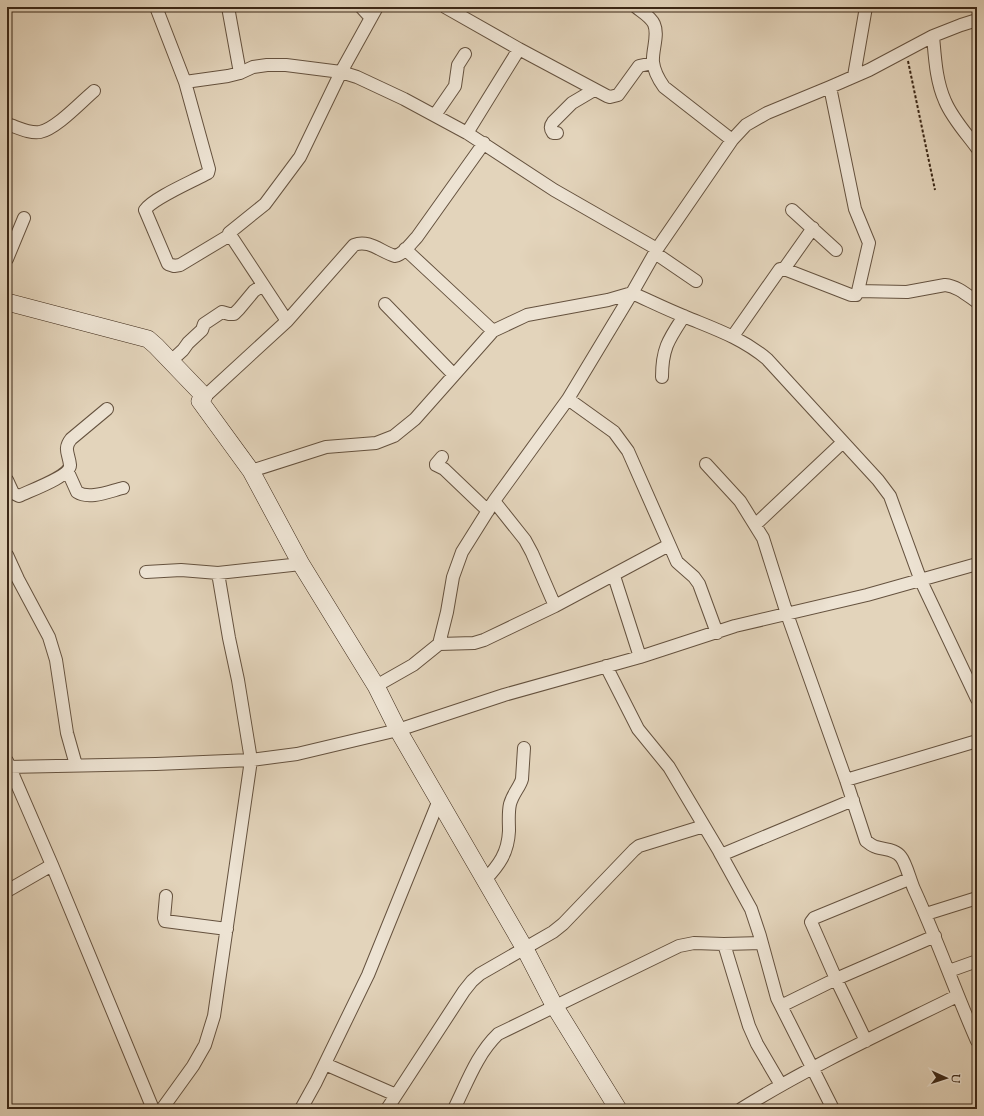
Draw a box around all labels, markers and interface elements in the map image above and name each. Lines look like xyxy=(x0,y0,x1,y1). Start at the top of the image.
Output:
north arrow xyxy=(926,1058,966,1098)
text: U xyxy=(947,1073,963,1083)

